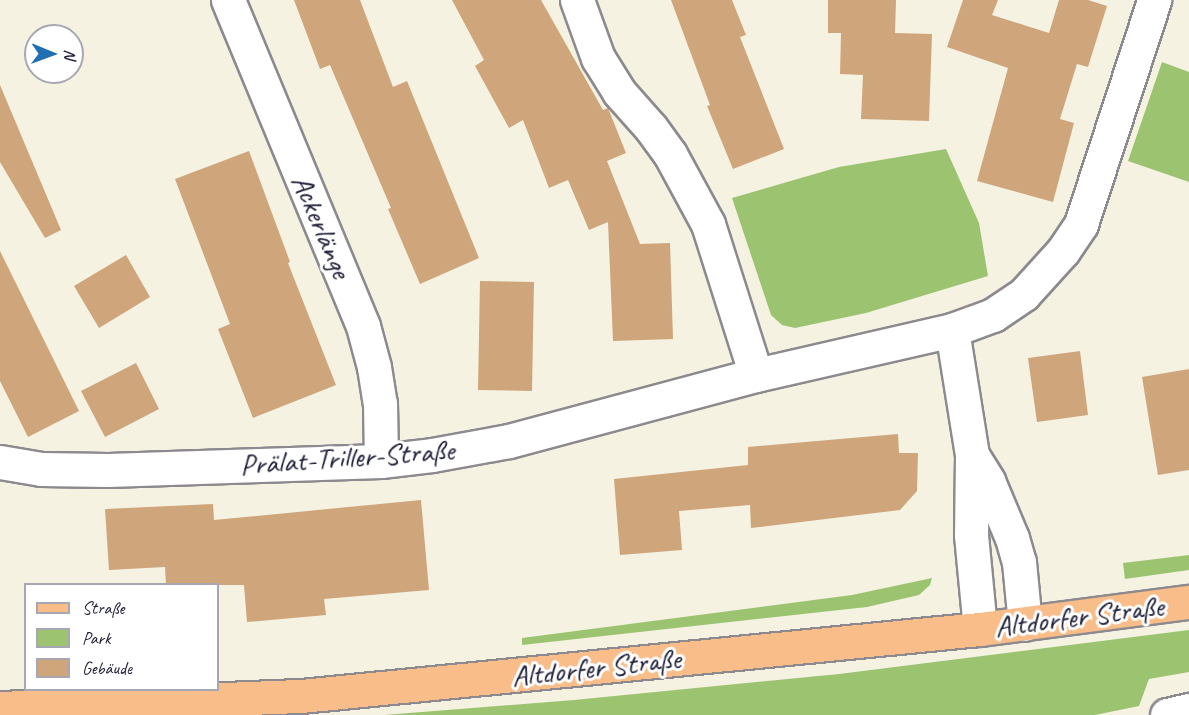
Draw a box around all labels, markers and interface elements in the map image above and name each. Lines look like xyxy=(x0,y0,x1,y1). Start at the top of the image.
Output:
north arrow xyxy=(24,24,84,84)
text: N xyxy=(60,49,80,59)
street label: Ackerlänge xyxy=(284,169,360,283)
street label: Prälat-Triller-Straße xyxy=(239,432,455,482)
legend xyxy=(24,583,219,691)
street label: Altdorfer Straße xyxy=(992,588,1166,644)
text: Straße xyxy=(82,597,124,619)
text: Park xyxy=(82,627,111,649)
street label: Altdorfer Straße xyxy=(509,640,683,694)
text: Gebäude xyxy=(82,657,132,679)

